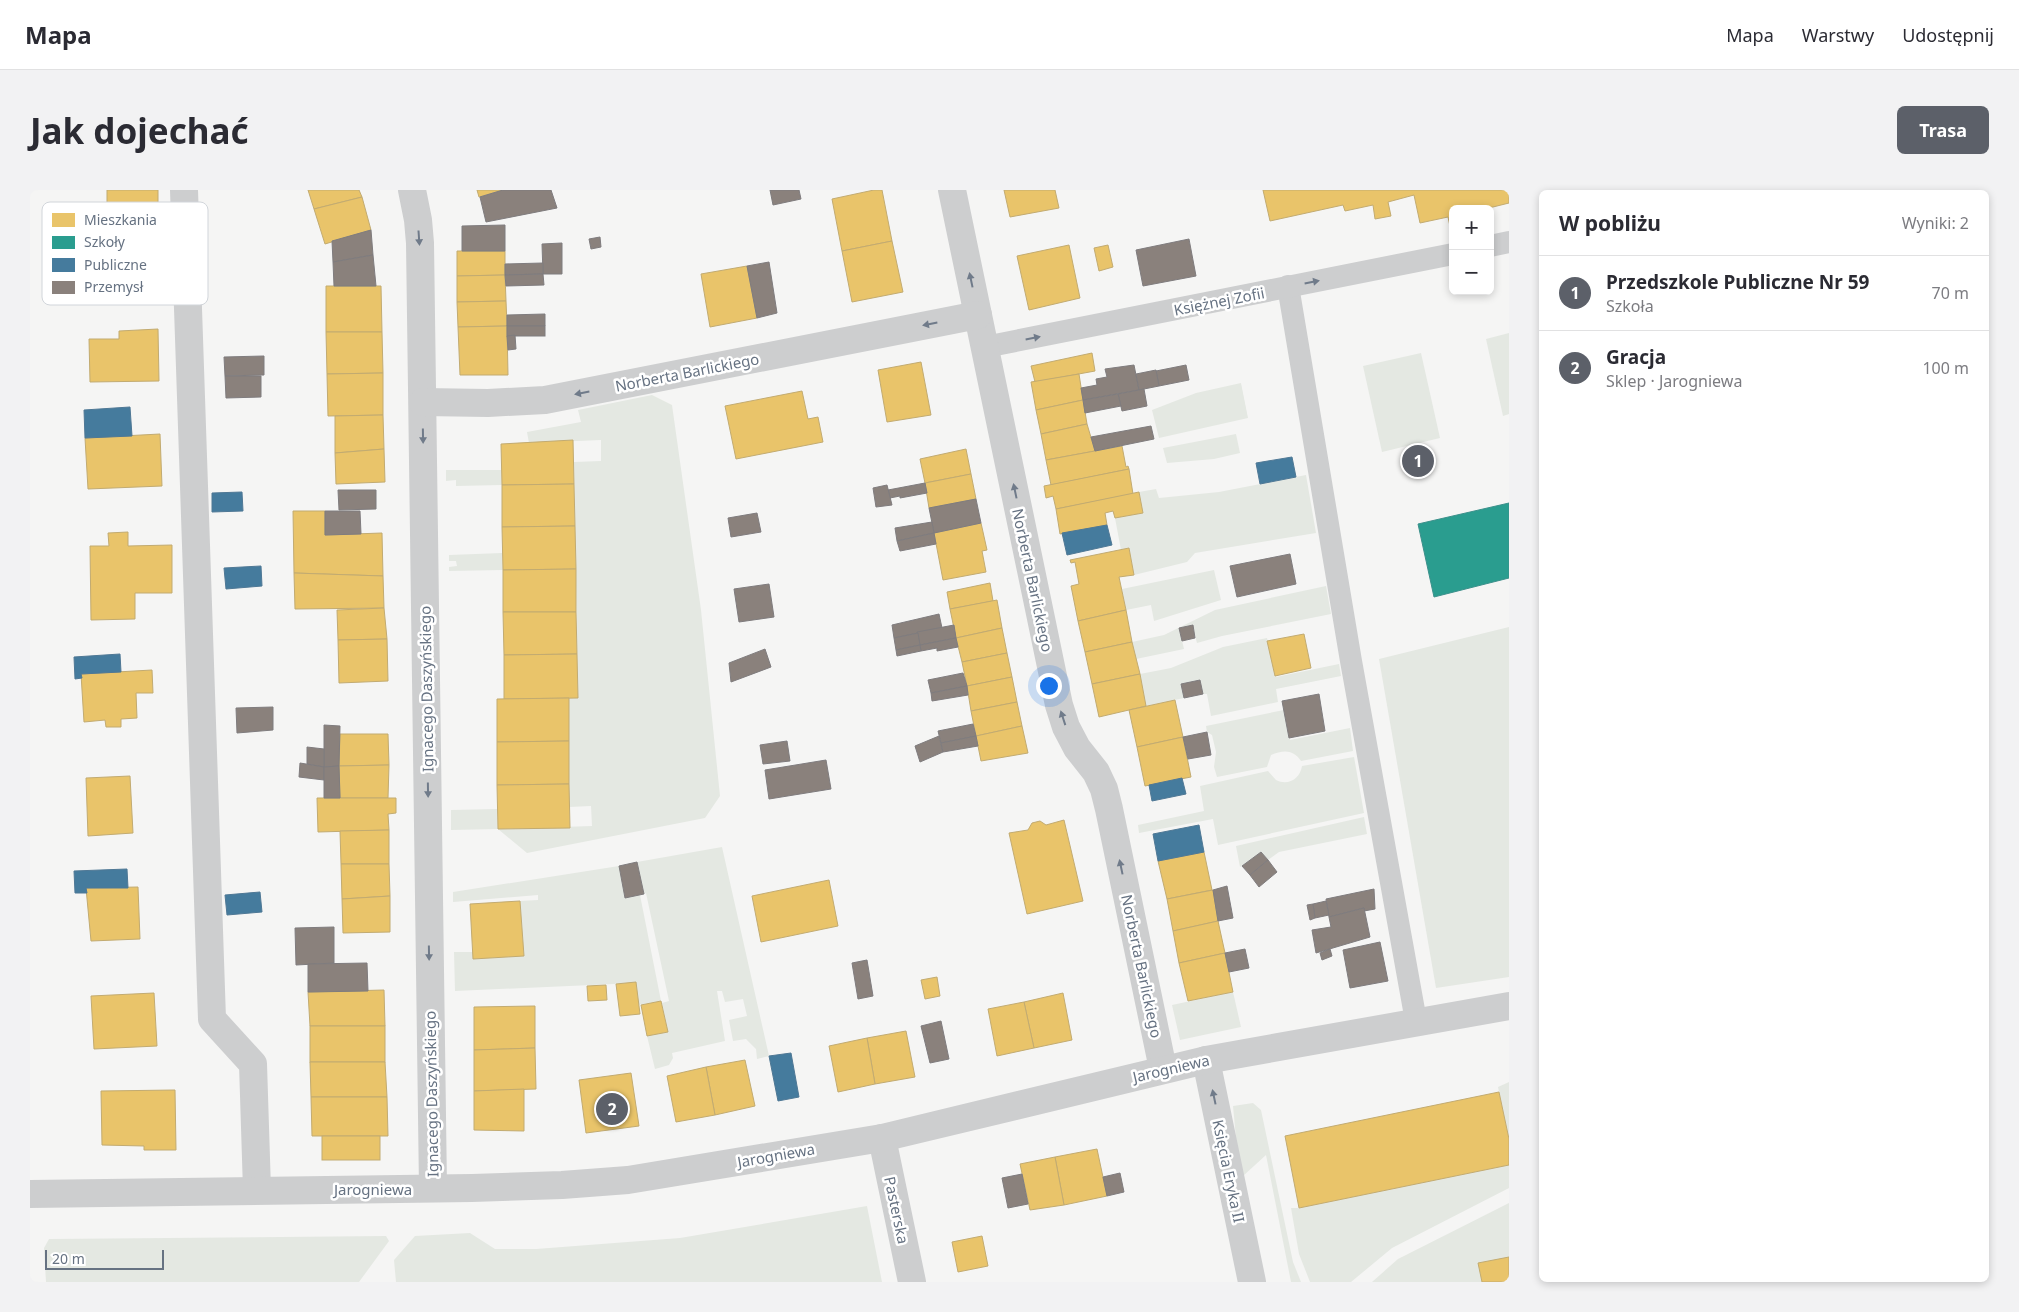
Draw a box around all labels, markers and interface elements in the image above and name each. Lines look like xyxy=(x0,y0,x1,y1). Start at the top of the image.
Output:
text: Mapa xyxy=(25,18,92,51)
text: Mapa xyxy=(1726,23,1774,47)
text: Warstwy xyxy=(1802,23,1874,47)
text: Udostępnij xyxy=(1902,23,1994,47)
button: Trasa xyxy=(1897,106,1989,154)
text: Jak dojechać xyxy=(30,107,249,154)
legend xyxy=(42,202,208,305)
map controls xyxy=(1449,205,1494,295)
button: + xyxy=(1449,205,1494,250)
text: W pobliżu xyxy=(1559,209,1661,237)
text: Mieszkania xyxy=(84,210,157,229)
text: Wyniki: 2 xyxy=(1902,212,1969,234)
one-way arrow xyxy=(416,230,424,246)
text: Szkoły xyxy=(84,232,126,251)
button: − xyxy=(1449,250,1494,295)
text: Publiczne xyxy=(84,255,147,274)
text: Przedszkole Publiczne Nr 59 xyxy=(1606,269,1869,295)
one-way arrow xyxy=(967,273,975,288)
text: Przemysł xyxy=(84,277,144,296)
one-way arrow xyxy=(1305,277,1321,285)
street label: Księżnej Zofii xyxy=(1172,282,1266,320)
text: 1 xyxy=(1570,282,1580,304)
text: 70 m xyxy=(1932,282,1969,304)
text: Szkoła xyxy=(1606,295,1654,317)
one-way arrow xyxy=(922,321,938,329)
one-way arrow xyxy=(1025,333,1041,341)
text: Gracja xyxy=(1606,344,1666,370)
street label: Norberta Barlickiego xyxy=(613,348,761,396)
text: 2 xyxy=(1570,357,1580,379)
text: 100 m xyxy=(1922,357,1969,379)
text: Sklep · Jarogniewa xyxy=(1606,370,1742,392)
one-way arrow xyxy=(574,389,590,397)
one-way arrow xyxy=(419,428,427,444)
pin: 1 xyxy=(1402,442,1434,480)
one-way arrow xyxy=(1010,482,1018,498)
street label: Norberta Barlickiego xyxy=(1008,506,1058,654)
street label: Ignacego Daszyńskiego xyxy=(415,606,437,772)
your location xyxy=(1036,673,1062,699)
one-way arrow xyxy=(1059,710,1067,725)
one-way arrow xyxy=(424,783,432,799)
one-way arrow xyxy=(1117,859,1125,875)
street label: Norberta Barlickiego xyxy=(1117,892,1167,1040)
one-way arrow xyxy=(425,945,433,961)
street label: Ignacego Daszyńskiego xyxy=(420,1011,442,1177)
street label: Jarogniewa xyxy=(1129,1049,1211,1087)
pin: 2 xyxy=(596,1090,628,1128)
one-way arrow xyxy=(1210,1090,1218,1105)
street label: Księcia Eryka II xyxy=(1208,1118,1250,1224)
street label: Jarogniewa xyxy=(734,1138,816,1172)
street label: Pasterska xyxy=(880,1174,914,1246)
street label: Jarogniewa xyxy=(332,1179,412,1199)
scale bar xyxy=(45,1247,164,1270)
text: 20 m xyxy=(52,1249,85,1268)

